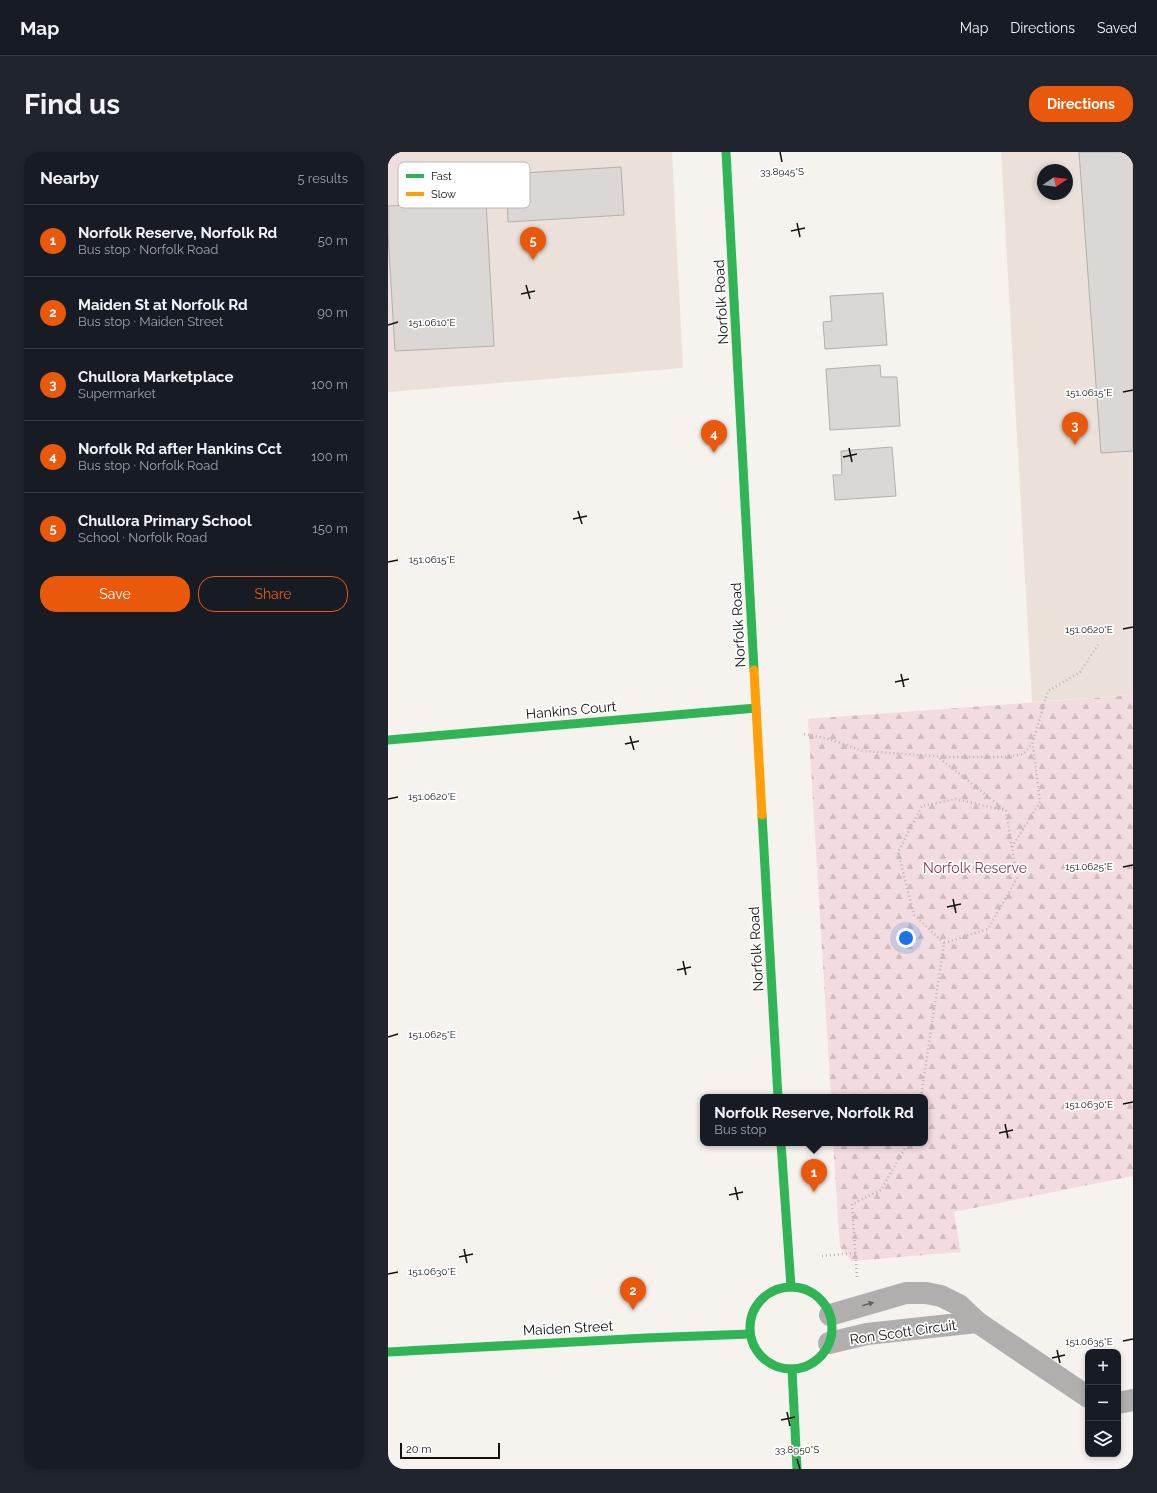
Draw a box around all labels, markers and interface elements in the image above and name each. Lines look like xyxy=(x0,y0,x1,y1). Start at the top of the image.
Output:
text: Map xyxy=(20,17,59,39)
text: Map xyxy=(960,20,988,36)
text: Directions xyxy=(1010,20,1075,36)
text: Saved xyxy=(1097,20,1137,36)
button: Directions xyxy=(1029,86,1133,122)
text: Find us xyxy=(24,88,120,121)
legend xyxy=(398,162,530,208)
north arrow xyxy=(1037,164,1073,200)
text: 33.8945°S xyxy=(760,166,804,177)
text: Nearby xyxy=(40,168,99,188)
text: Fast xyxy=(431,170,452,183)
text: 5 results xyxy=(297,171,348,186)
text: Slow xyxy=(431,188,456,201)
text: Norfolk Reserve, Norfolk Rd xyxy=(78,224,277,242)
pin: 5 xyxy=(520,227,546,260)
text: 1 xyxy=(50,233,56,248)
text: 50 m xyxy=(318,233,348,248)
text: Bus stop · Norfolk Road xyxy=(78,242,218,257)
street label: Norfolk Road xyxy=(711,259,731,345)
text: Maiden St at Norfolk Rd xyxy=(78,296,248,314)
text: 2 xyxy=(49,305,57,320)
text: 90 m xyxy=(317,305,348,320)
text: Bus stop · Maiden Street xyxy=(78,314,223,329)
text: 151.0610°E xyxy=(409,317,456,328)
text: Chullora Marketplace xyxy=(78,368,233,386)
text: 3 xyxy=(49,377,57,392)
text: 100 m xyxy=(311,377,348,392)
text: Supermarket xyxy=(78,386,156,401)
text: 151.0615°E xyxy=(1066,387,1112,398)
pin: 3 xyxy=(1062,412,1088,445)
pin: 4 xyxy=(701,420,727,453)
text: Norfolk Rd after Hankins Cct xyxy=(78,440,282,458)
text: 4 xyxy=(49,449,57,464)
text: 100 m xyxy=(311,449,348,464)
text: Bus stop · Norfolk Road xyxy=(78,458,218,473)
text: Chullora Primary School xyxy=(78,512,252,530)
text: 5 xyxy=(49,521,57,536)
text: 150 m xyxy=(312,521,348,536)
text: School · Norfolk Road xyxy=(78,530,207,545)
text: 151.0615°E xyxy=(409,554,455,565)
button: Save xyxy=(40,576,190,612)
button: Share xyxy=(198,576,348,612)
street label: Norfolk Road xyxy=(728,582,748,668)
text: 151.0620°E xyxy=(1065,624,1113,635)
street label: Hankins Court xyxy=(525,698,617,722)
text: 151.0620°E xyxy=(408,791,456,802)
park label: Norfolk Reserve xyxy=(923,860,1027,876)
text: 151.0625°E xyxy=(1065,861,1113,872)
street label: Norfolk Road xyxy=(746,906,766,992)
your location xyxy=(896,928,916,948)
text: 151.0625°E xyxy=(408,1029,456,1040)
popup xyxy=(700,1094,928,1146)
text: 151.0630°E xyxy=(1065,1099,1113,1110)
text: Norfolk Reserve, Norfolk Rd xyxy=(714,1104,914,1122)
text: Bus stop xyxy=(714,1122,767,1137)
pin: 1 xyxy=(801,1159,827,1192)
text: 151.0630°E xyxy=(408,1266,456,1277)
pin: 2 xyxy=(620,1277,646,1310)
one-way arrow xyxy=(862,1301,874,1307)
street label: Ron Scott Circuit xyxy=(849,1317,958,1347)
street label: Maiden Street xyxy=(522,1318,614,1338)
text: 151.0635°E xyxy=(1065,1336,1113,1347)
map controls xyxy=(1085,1349,1121,1457)
button: + xyxy=(1085,1349,1121,1385)
button: − xyxy=(1085,1385,1121,1421)
button: layers xyxy=(1085,1421,1121,1457)
scale bar xyxy=(400,1441,500,1460)
text: 20 m xyxy=(406,1443,431,1456)
text: 33.8950°S xyxy=(775,1444,819,1455)

